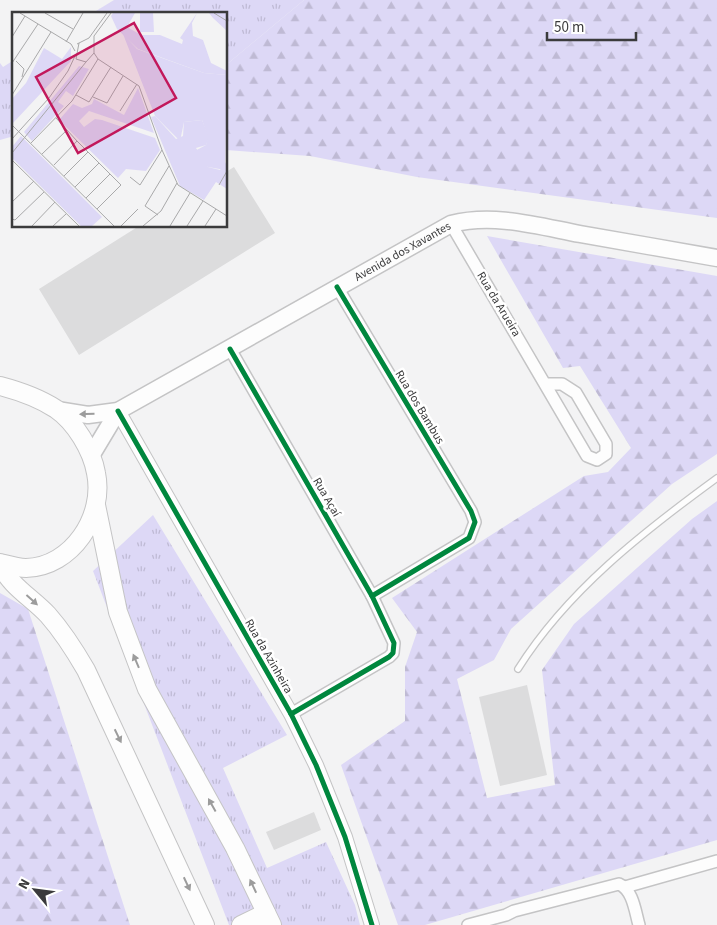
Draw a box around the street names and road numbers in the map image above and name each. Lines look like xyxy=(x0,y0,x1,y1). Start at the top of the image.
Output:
street label: Avenida dos Xavantes xyxy=(351,218,454,286)
street label: Rua da Arueira xyxy=(472,269,525,340)
street label: Rua dos Bambus xyxy=(391,367,448,447)
street label: Rua Açaí xyxy=(309,475,345,521)
street label: Rua da Azinheira xyxy=(240,616,297,697)

